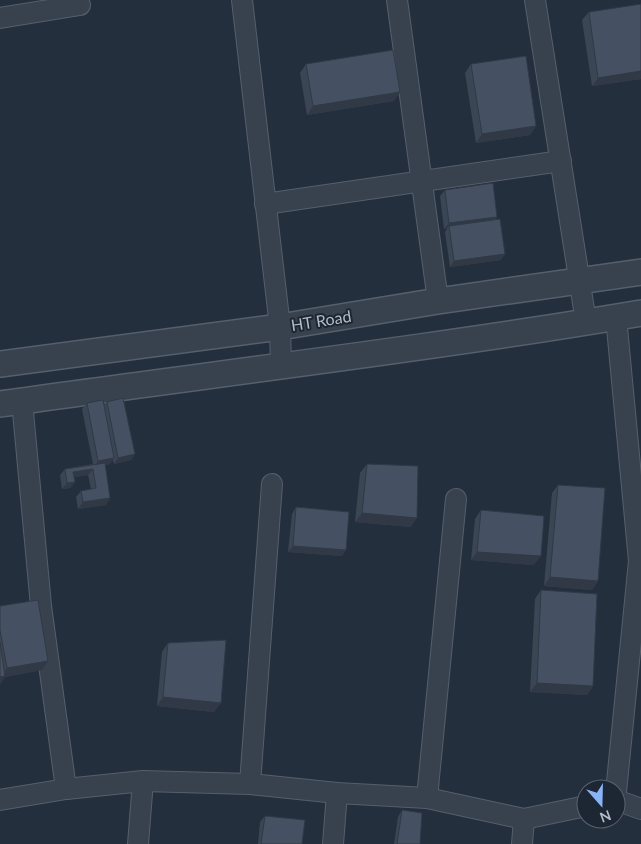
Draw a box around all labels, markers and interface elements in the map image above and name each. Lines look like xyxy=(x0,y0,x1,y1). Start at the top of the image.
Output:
street label: HT Road xyxy=(289,306,353,334)
north arrow xyxy=(576,779,626,829)
text: N xyxy=(598,807,614,827)

